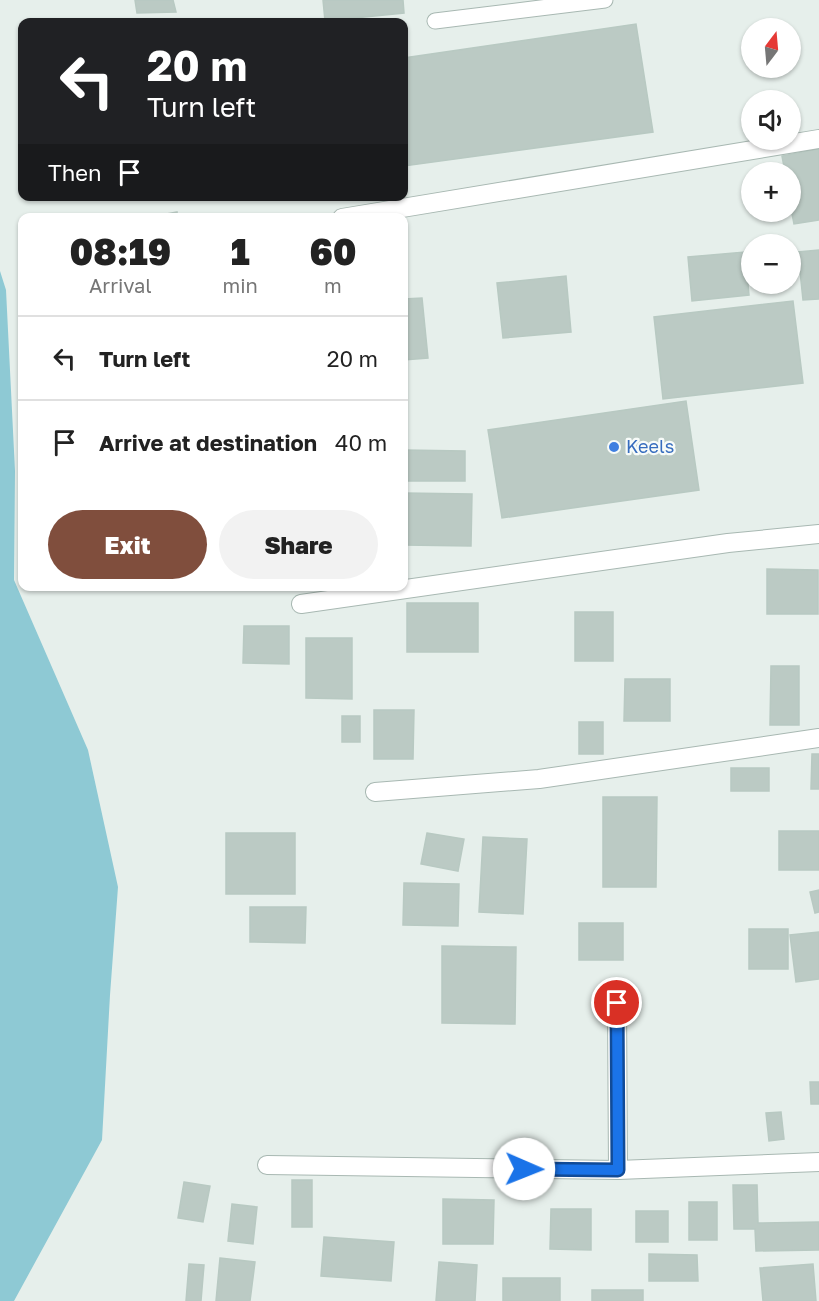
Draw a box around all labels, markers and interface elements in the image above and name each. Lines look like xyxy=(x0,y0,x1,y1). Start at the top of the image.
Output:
north arrow xyxy=(741,18,801,78)
map controls xyxy=(741,18,801,294)
text: 20 m xyxy=(147,40,247,90)
icon: left xyxy=(48,42,126,120)
button: sound xyxy=(741,90,801,150)
text: Turn left xyxy=(147,91,256,123)
icon: arrive xyxy=(113,156,146,189)
text: Then xyxy=(48,159,101,186)
button: + xyxy=(741,162,801,222)
text: 08:19 xyxy=(69,230,171,273)
text: 1 xyxy=(231,230,250,273)
text: 60 xyxy=(309,230,357,273)
button: − xyxy=(741,234,801,294)
text: Arrival xyxy=(89,273,152,297)
text: min xyxy=(223,273,258,297)
text: m xyxy=(324,273,342,297)
icon: left xyxy=(48,342,81,375)
text: Turn left xyxy=(99,345,190,372)
text: 20 m xyxy=(327,345,378,372)
icon: arrive xyxy=(48,426,81,459)
text: Arrive at destination xyxy=(99,429,317,456)
text: 40 m xyxy=(335,429,387,456)
place label: Keels xyxy=(626,435,674,457)
marker: Keels xyxy=(607,440,621,454)
button: Exit xyxy=(48,510,207,579)
button: Share xyxy=(219,510,378,579)
pin xyxy=(591,977,642,1028)
icon: arrive xyxy=(600,986,633,1019)
position arrow xyxy=(492,1137,556,1201)

